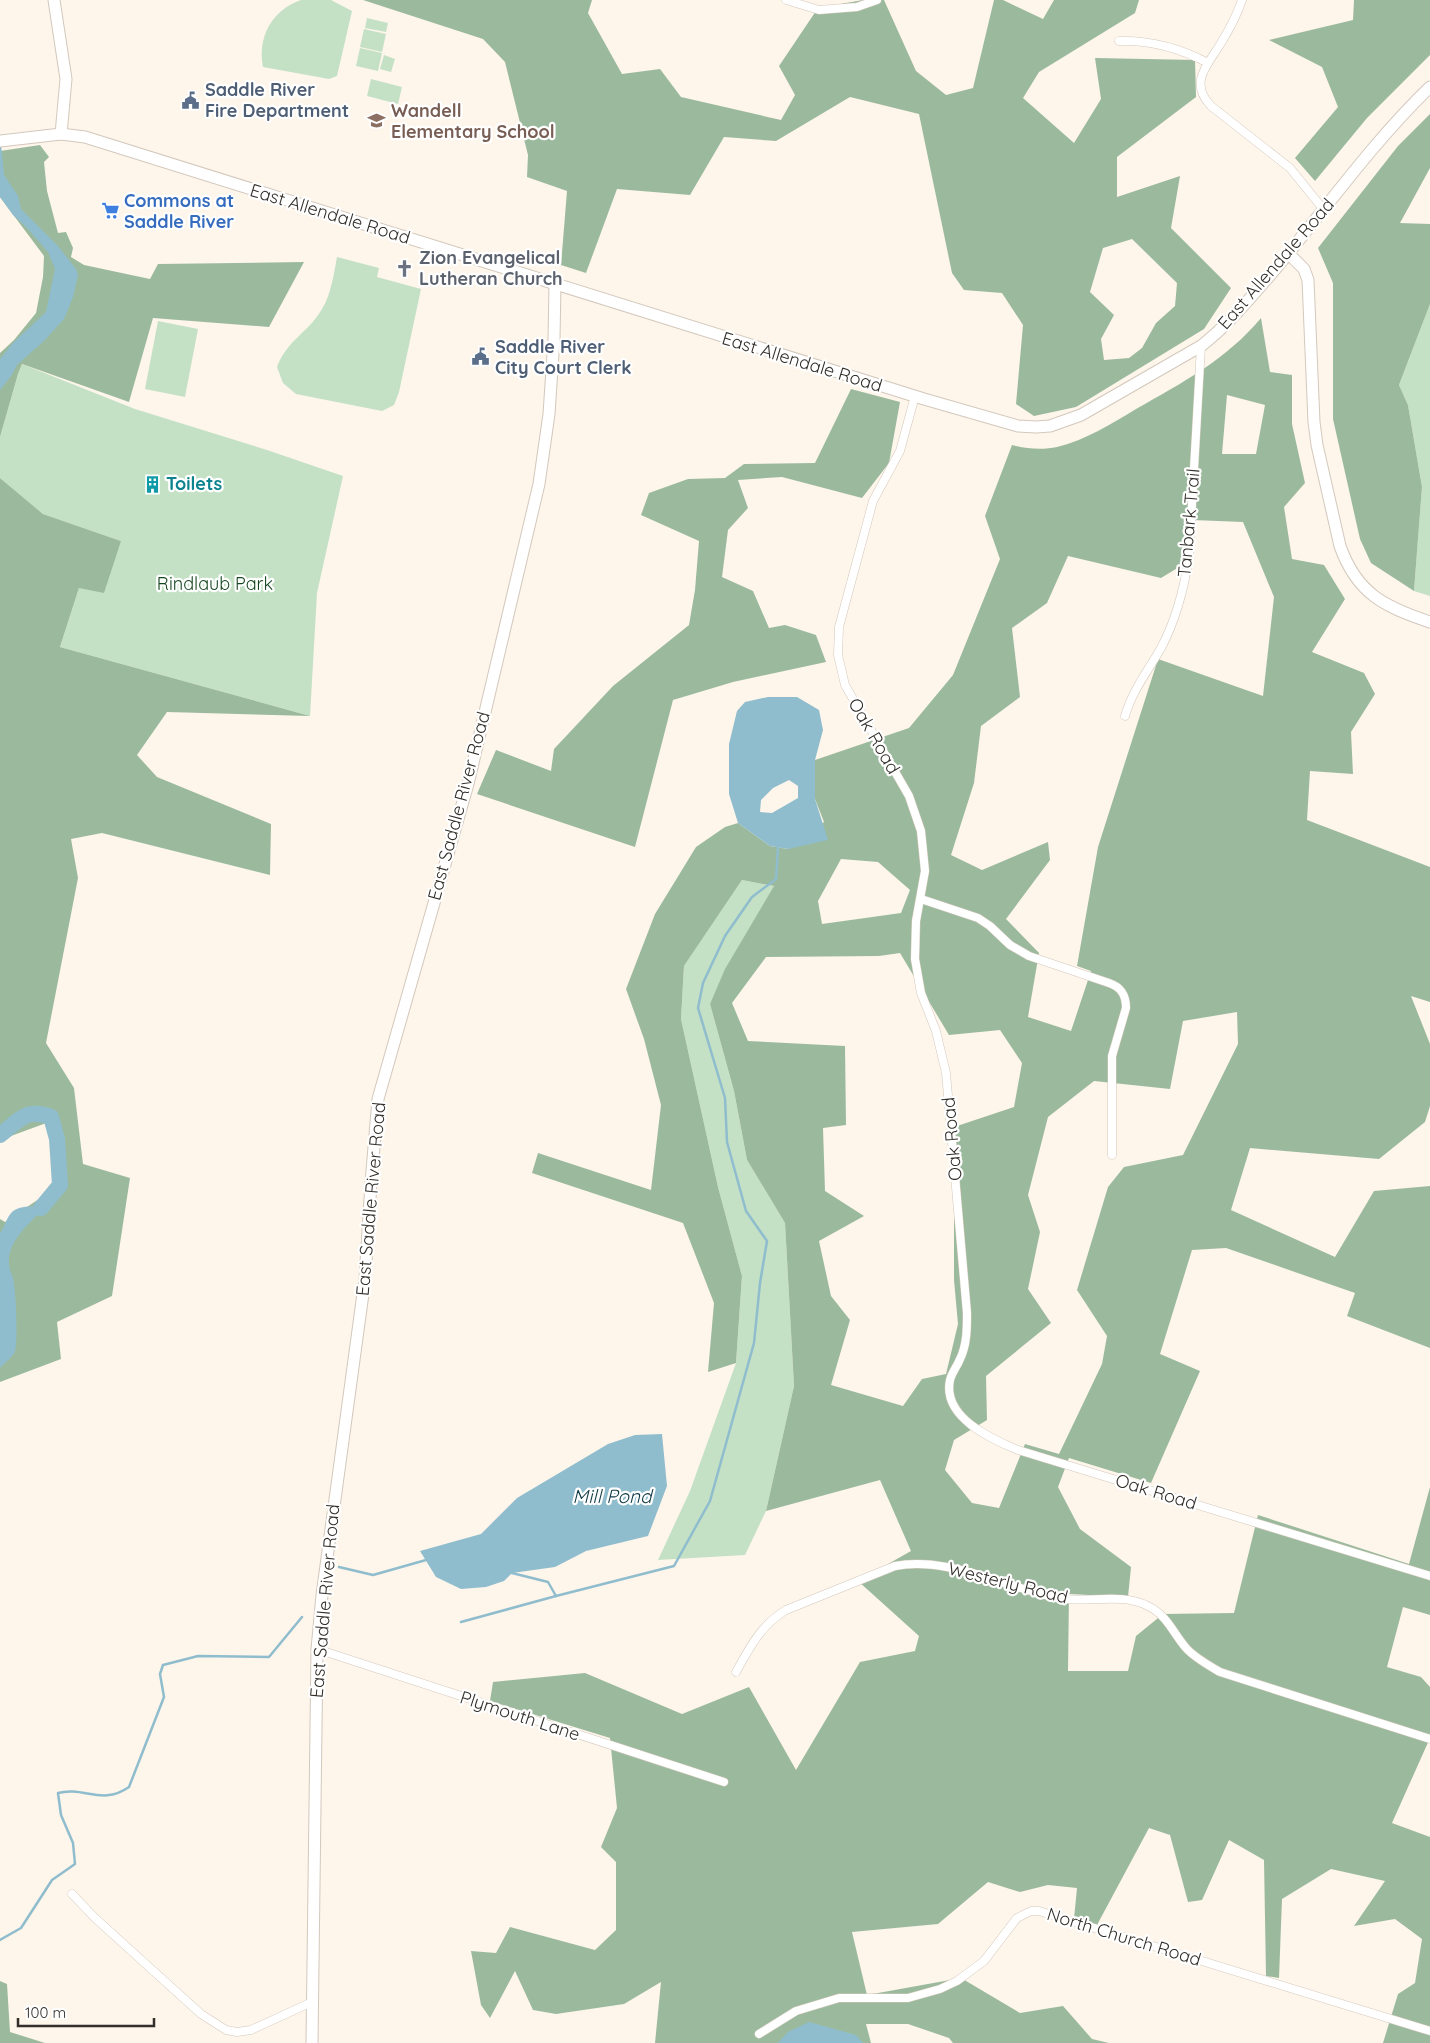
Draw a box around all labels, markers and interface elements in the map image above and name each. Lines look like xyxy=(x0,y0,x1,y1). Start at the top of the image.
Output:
place label: Saddle River Fire Department xyxy=(205,78,349,122)
public building icon: Saddle River Fire Department xyxy=(181,90,201,110)
place label: Wandell Elementary School xyxy=(391,99,555,143)
school or university icon: Wandell Elementary School xyxy=(367,111,387,131)
street label: East Allendale Road xyxy=(247,178,413,249)
place label: Commons at Saddle River xyxy=(124,189,234,233)
street label: East Allendale Road xyxy=(1212,193,1339,334)
supermarket icon: Commons at Saddle River xyxy=(100,201,120,221)
place label: Zion Evangelical Lutheran Church xyxy=(419,246,563,290)
church icon: Zion Evangelical Lutheran Church xyxy=(395,258,415,278)
street label: East Allendale Road xyxy=(719,326,885,397)
place label: Saddle River City Court Clerk xyxy=(495,335,631,379)
public building icon: Saddle River City Court Clerk xyxy=(471,347,491,367)
street label: Tanbark Trail xyxy=(1172,468,1205,578)
place label: Toilets xyxy=(166,472,223,495)
building icon: Toilets xyxy=(142,474,162,494)
park label: Rindlaub Park xyxy=(157,572,273,595)
street label: Oak Road xyxy=(843,694,905,778)
street label: East Saddle River Road xyxy=(422,709,495,903)
street label: Oak Road xyxy=(936,1096,967,1182)
street label: East Saddle River Road xyxy=(351,1101,390,1297)
street label: Oak Road xyxy=(1113,1468,1200,1515)
water label: Mill Pond xyxy=(573,1484,654,1508)
street label: East Saddle River Road xyxy=(305,1503,344,1699)
street label: Westerly Road xyxy=(946,1557,1070,1608)
street label: Plymouth Lane xyxy=(457,1685,583,1746)
street label: North Church Road xyxy=(1044,1902,1204,1971)
scale bar xyxy=(18,1996,154,2028)
text: 100 m xyxy=(25,2003,66,2022)

